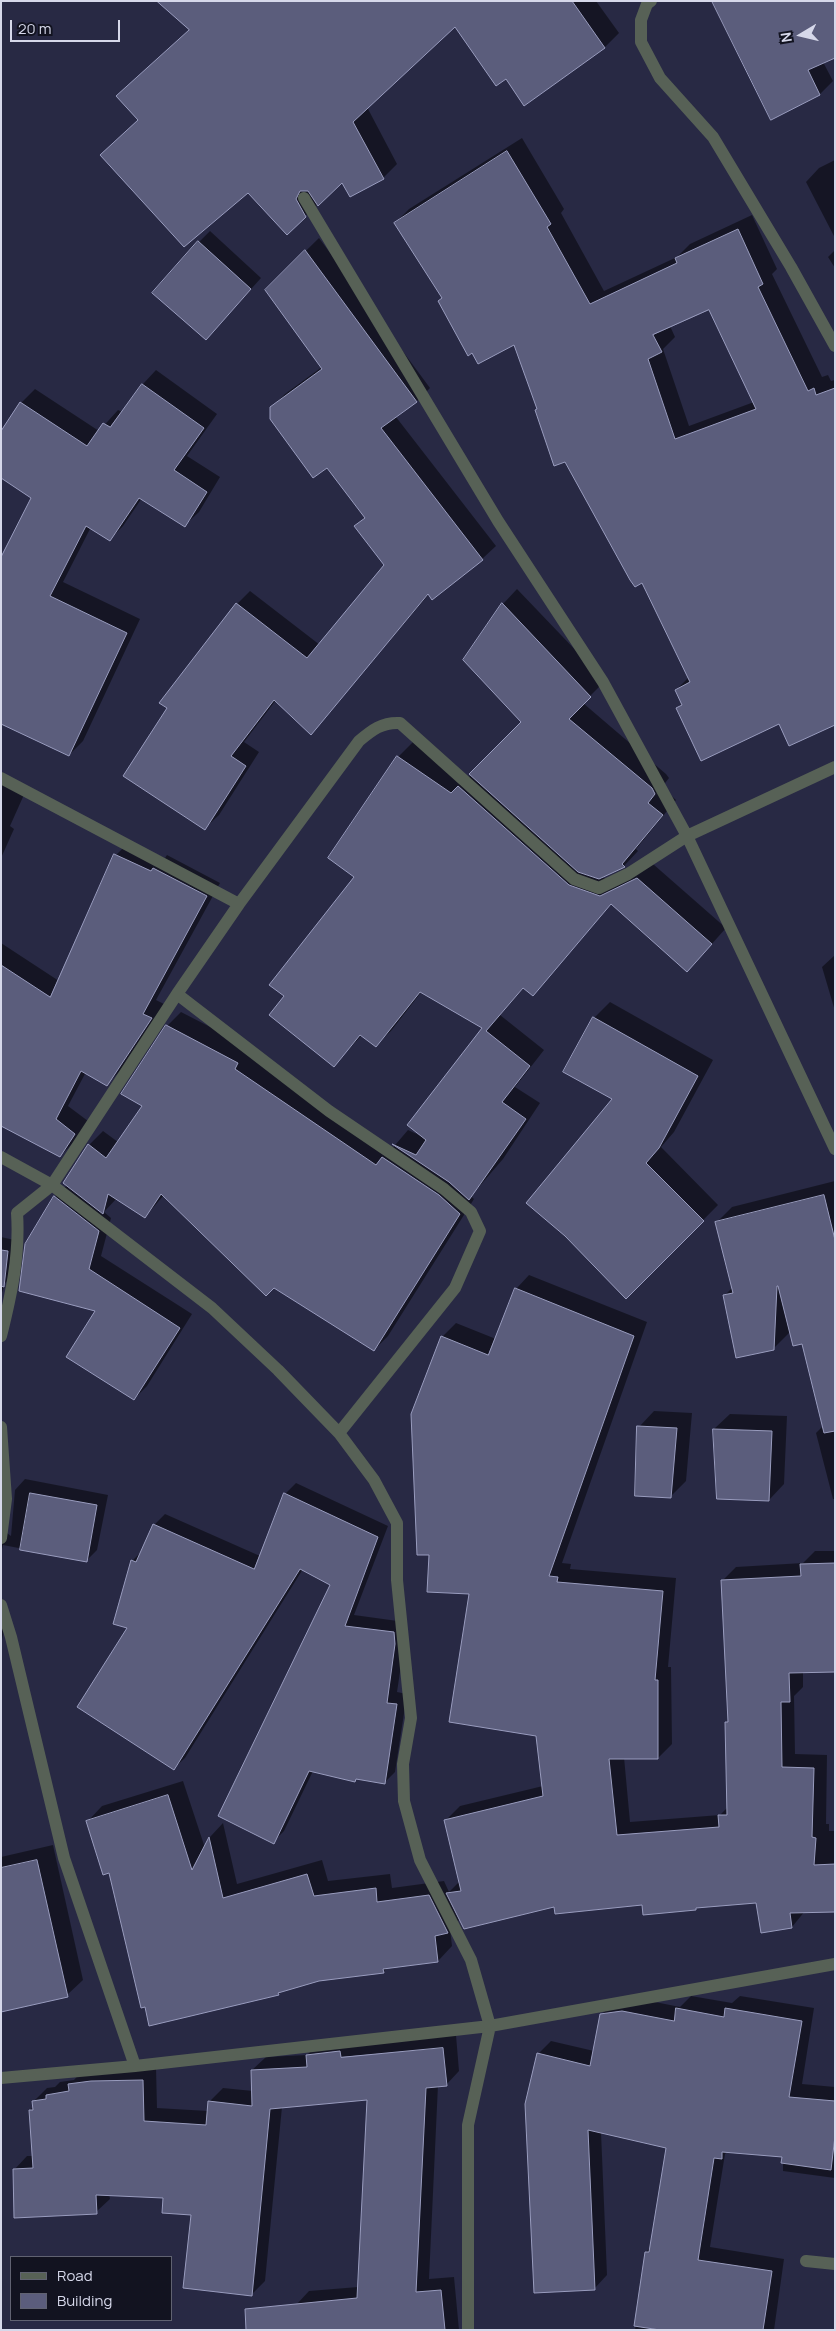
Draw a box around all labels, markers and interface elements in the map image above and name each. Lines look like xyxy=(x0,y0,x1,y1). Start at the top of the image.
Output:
scale bar xyxy=(12,10,122,42)
north arrow xyxy=(776,10,826,60)
text: 20 m xyxy=(18,18,51,39)
text: N xyxy=(776,31,796,44)
legend xyxy=(10,2256,172,2321)
text: Road xyxy=(57,2265,93,2286)
text: Building xyxy=(57,2290,112,2311)

